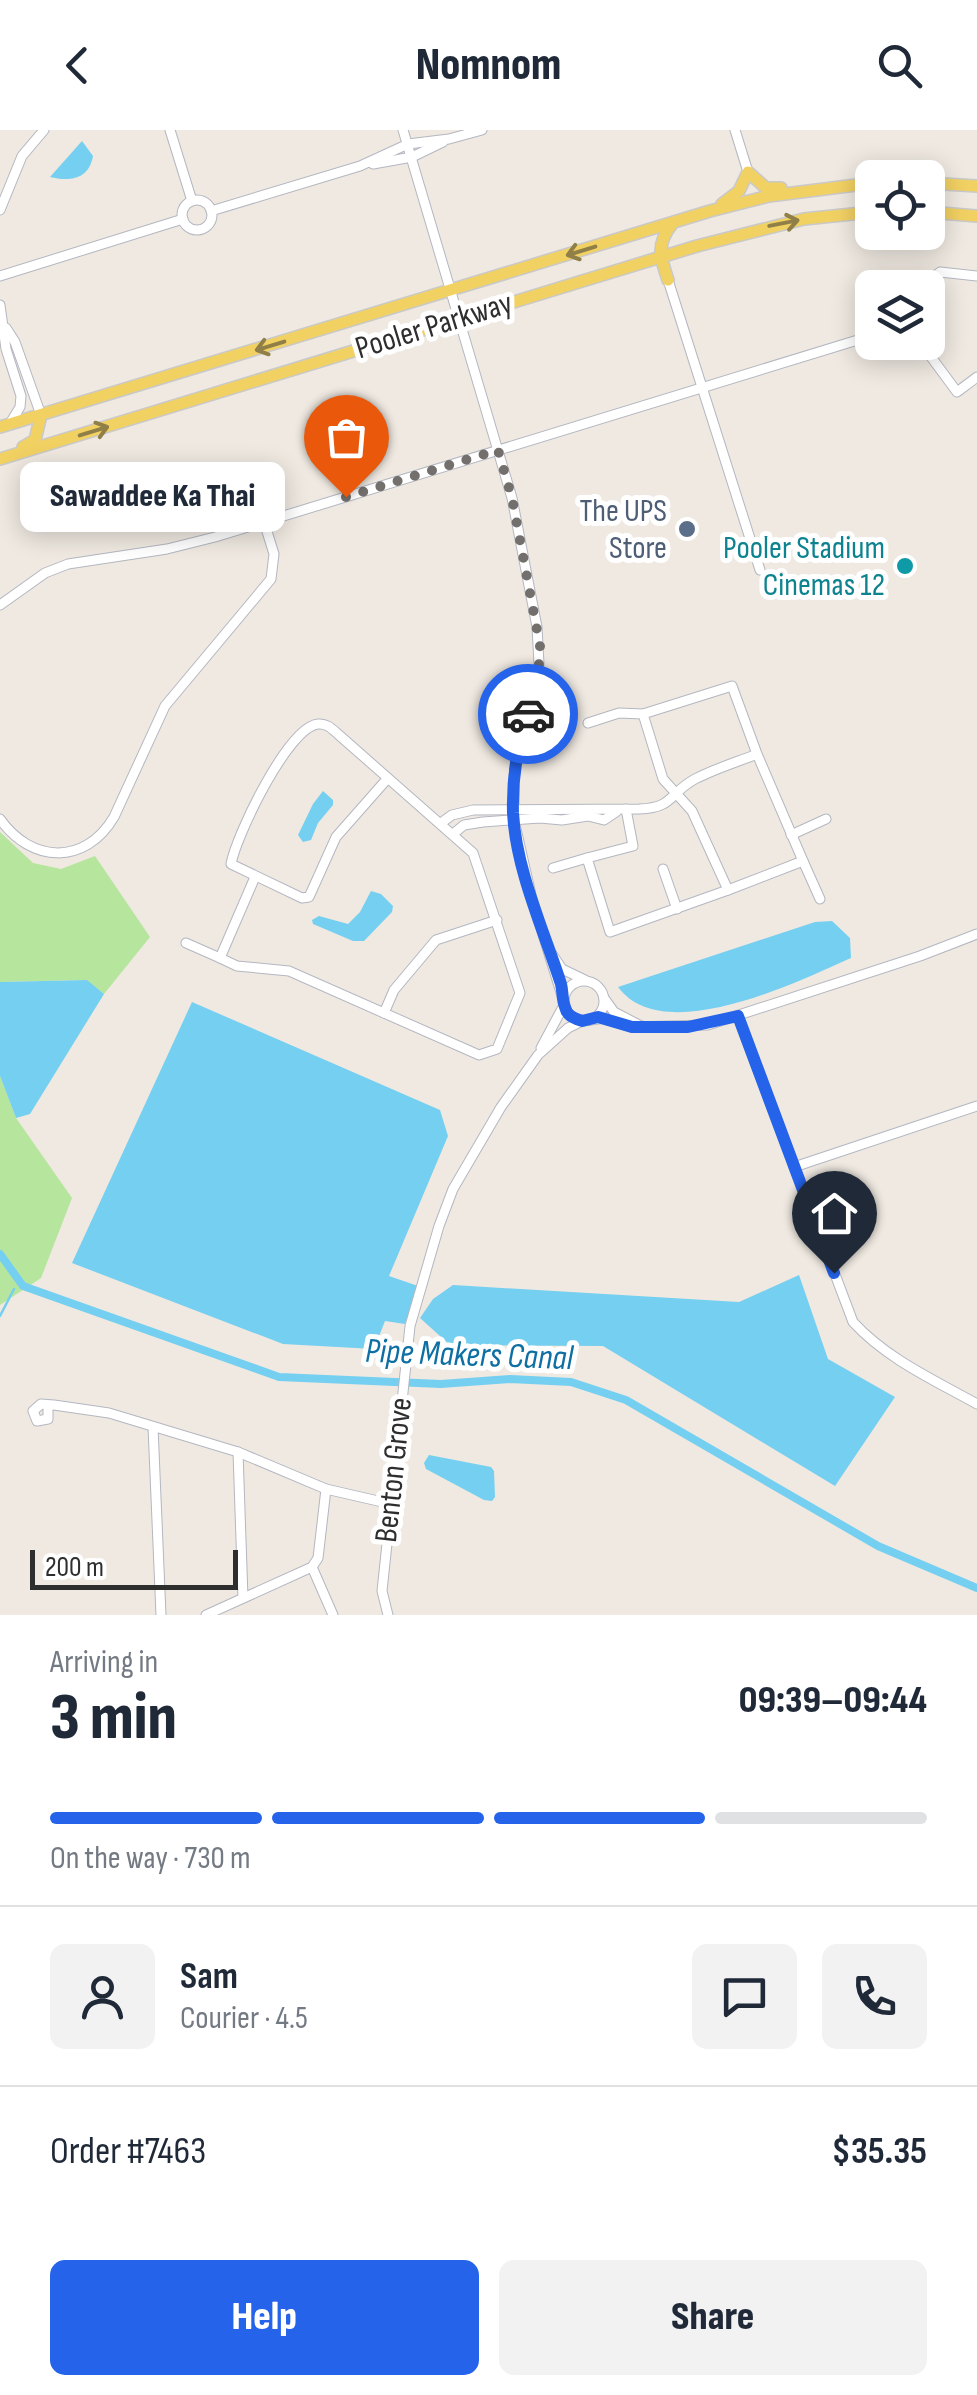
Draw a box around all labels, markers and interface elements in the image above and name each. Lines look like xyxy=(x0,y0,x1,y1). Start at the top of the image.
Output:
icon: back xyxy=(50,38,105,93)
text: Nomnom xyxy=(416,38,561,93)
icon: search xyxy=(872,38,927,93)
map controls xyxy=(855,160,945,360)
button: locate xyxy=(855,160,945,250)
one-way arrow xyxy=(767,213,799,232)
one-way arrow xyxy=(565,243,597,261)
button: layers xyxy=(855,270,945,360)
street label: Pooler Parkway xyxy=(351,284,517,368)
one-way arrow xyxy=(254,338,286,356)
pin xyxy=(304,395,389,498)
icon: bag xyxy=(319,410,374,465)
one-way arrow xyxy=(77,421,109,439)
callout: Sawaddee Ka Thai xyxy=(21,462,286,532)
text: Sawaddee Ka Thai xyxy=(50,477,255,516)
place label: The UPS Store xyxy=(580,492,667,568)
marker: The UPS Store xyxy=(676,518,698,540)
place label: Pooler Stadium Cinemas 12 xyxy=(723,529,885,605)
marker: Pooler Stadium Cinemas 12 xyxy=(894,555,916,577)
courier xyxy=(478,664,578,764)
icon: car xyxy=(501,687,556,742)
pin xyxy=(792,1171,877,1274)
icon: home xyxy=(807,1186,862,1241)
water label: Pipe Makers Canal xyxy=(364,1330,575,1380)
street label: Benton Grove xyxy=(367,1396,421,1544)
scale bar xyxy=(30,1545,238,1590)
text: 200 m xyxy=(45,1551,104,1584)
text: Arriving in xyxy=(50,1643,158,1682)
text: 09:39–09:44 xyxy=(739,1678,927,1723)
text: 3 min xyxy=(50,1680,177,1758)
text: On the way · 730 m xyxy=(50,1839,250,1878)
button: person xyxy=(50,1944,155,2049)
button: chat xyxy=(692,1944,797,2049)
button: phone xyxy=(822,1944,927,2049)
text: Sam xyxy=(180,1954,238,1999)
text: Courier · 4.5 xyxy=(180,1999,308,2038)
text: Order #7463 xyxy=(50,2129,206,2174)
text: $35.35 xyxy=(832,2129,927,2174)
button: Help xyxy=(50,2260,479,2375)
button: Share xyxy=(499,2260,927,2375)

